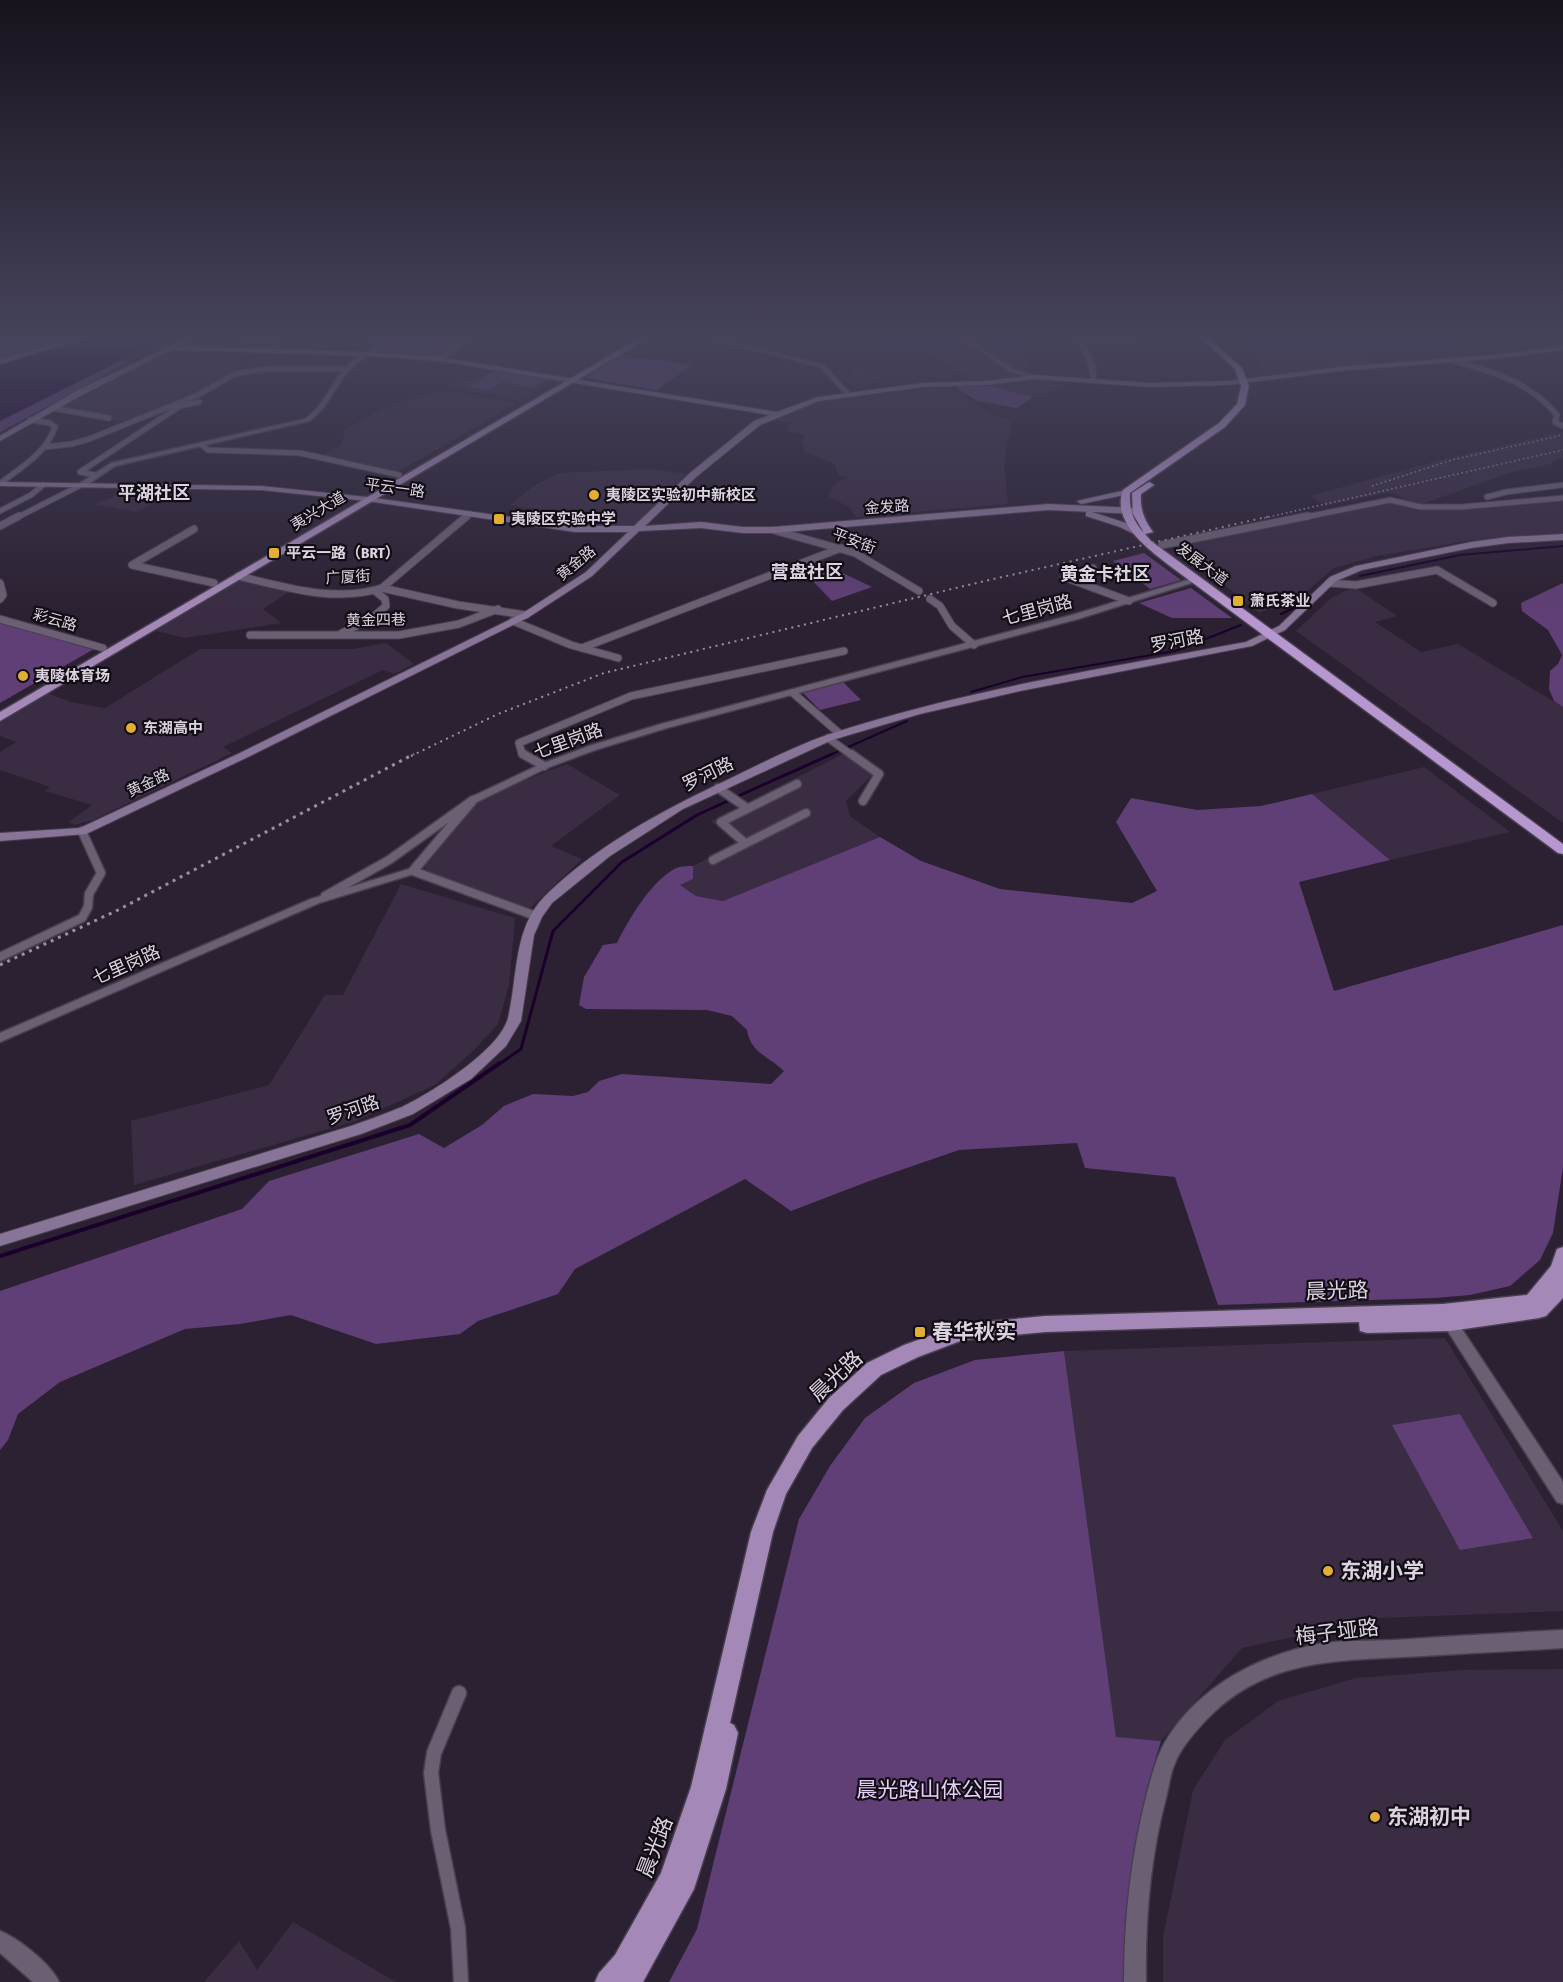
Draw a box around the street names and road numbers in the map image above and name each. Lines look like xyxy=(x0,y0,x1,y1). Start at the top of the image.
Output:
street label: 平云一路 xyxy=(364,475,426,501)
street label: 夷兴大道 xyxy=(288,488,348,534)
street label: 金发路 xyxy=(864,496,910,518)
street label: 平安街 xyxy=(830,525,878,557)
street label: 发展大道 xyxy=(1173,539,1231,589)
street label: 黄金路 xyxy=(553,542,599,584)
street label: 广厦街 xyxy=(325,567,371,587)
street label: 七里岗路 xyxy=(999,590,1075,630)
street label: 彩云路 xyxy=(31,605,79,635)
street label: 黄金四巷 xyxy=(346,610,406,630)
street label: 罗河路 xyxy=(1148,625,1206,657)
street label: 七里岗路 xyxy=(530,718,606,764)
street label: 罗河路 xyxy=(679,752,737,796)
street label: 黄金路 xyxy=(124,765,172,801)
street label: 七里岗路 xyxy=(89,940,163,990)
street label: 罗河路 xyxy=(324,1091,382,1129)
street label: 晨光路 xyxy=(1305,1277,1369,1305)
street label: 晨光路 xyxy=(804,1345,868,1407)
street label: 梅子垭路 xyxy=(1294,1614,1380,1650)
street label: 晨光路 xyxy=(632,1813,678,1881)

